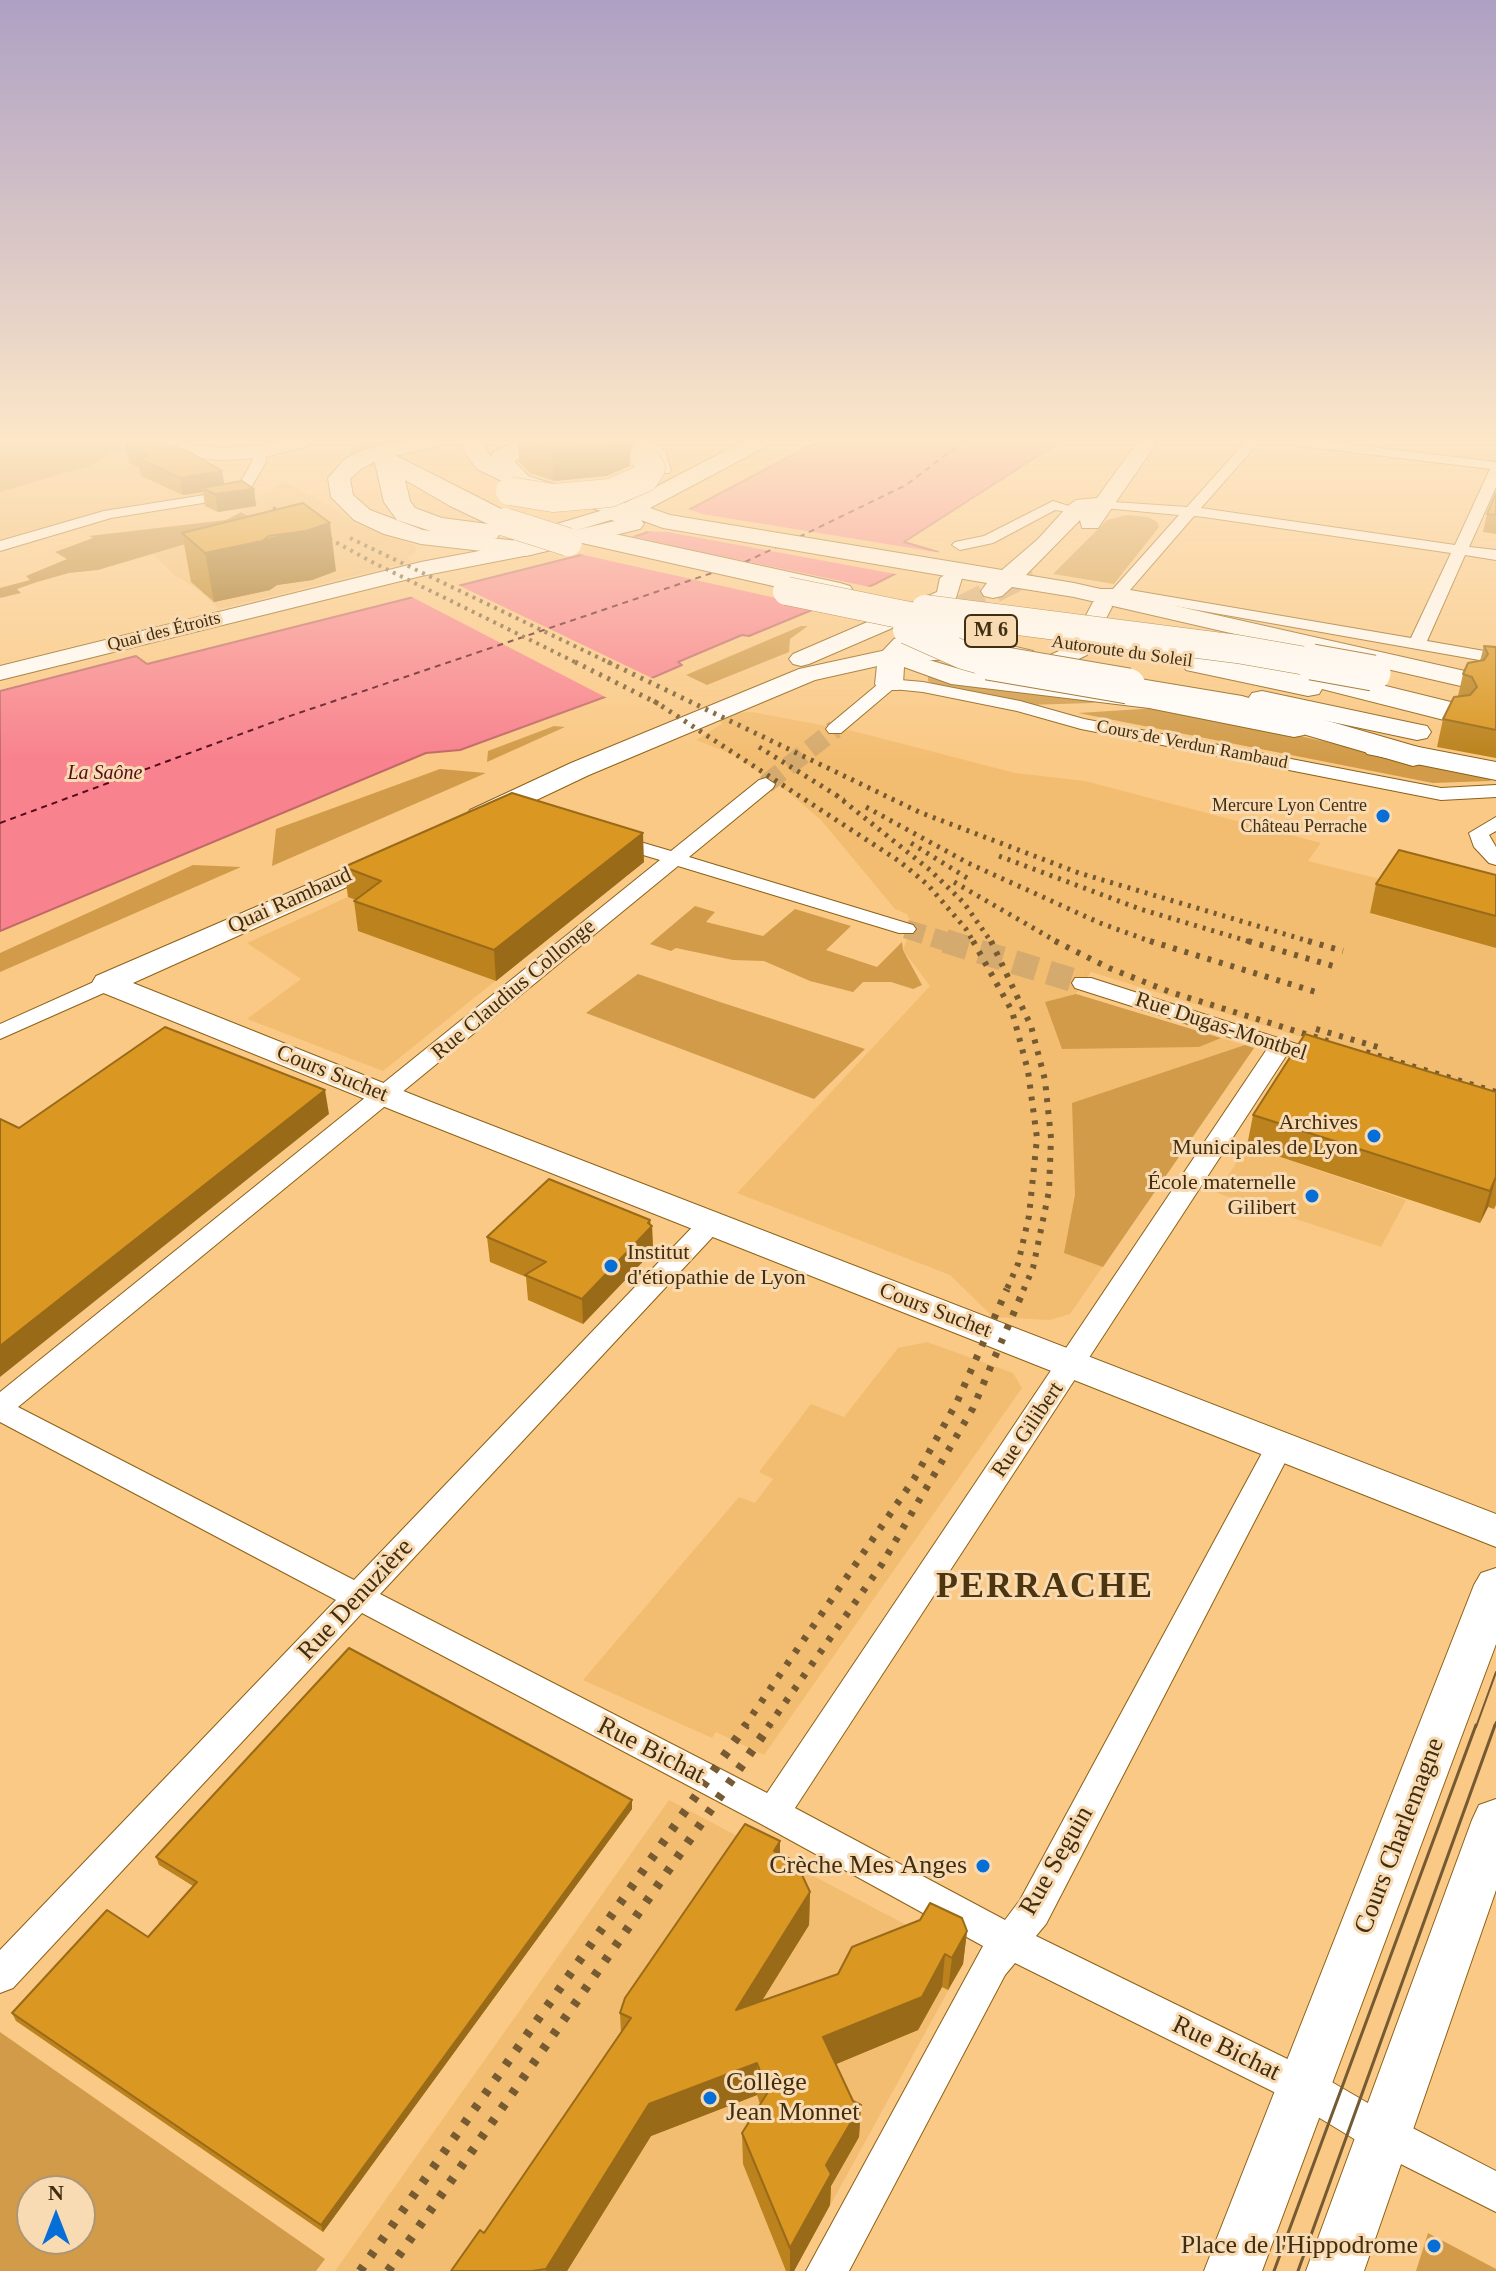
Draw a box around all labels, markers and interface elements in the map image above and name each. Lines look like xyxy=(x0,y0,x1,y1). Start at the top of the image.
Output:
street label: Quai des Étroits xyxy=(97,605,231,659)
road number: M 6 xyxy=(965,615,1017,647)
street label: Autoroute du Soleil xyxy=(1040,630,1204,674)
street label: Cours de Verdun Rambaud xyxy=(1078,713,1306,777)
water label: La Saône xyxy=(63,762,147,786)
place label: Mercure Lyon Centre Château Perrache xyxy=(1190,795,1367,838)
marker: Mercure Lyon Centre Château Perrache xyxy=(1374,807,1392,825)
street label: Quai Rambaud xyxy=(214,858,366,944)
street label: Rue Claudius Collonge xyxy=(417,906,611,1074)
street label: Rue Dugas-Montbel xyxy=(1119,983,1323,1071)
street label: Cours Suchet xyxy=(264,1036,400,1112)
place label: Archives Municipales de Lyon xyxy=(1147,1110,1358,1162)
marker: Archives Municipales de Lyon xyxy=(1365,1127,1383,1145)
place label: École maternelle Gilibert xyxy=(1124,1170,1296,1222)
marker: École maternelle Gilibert xyxy=(1303,1187,1321,1205)
place label: Institut d'étiopathie de Lyon xyxy=(627,1240,836,1292)
marker: Institut d'étiopathie de Lyon xyxy=(602,1257,620,1275)
street label: Cours Suchet xyxy=(867,1274,1003,1348)
street label: Rue Gilibert xyxy=(983,1372,1073,1488)
street label: Rue Denuzière xyxy=(284,1524,428,1676)
district label: PERRACHE xyxy=(944,1566,1146,1610)
street label: Rue Bichat xyxy=(586,1708,716,1794)
street label: Cours Charlemagne xyxy=(1342,1717,1458,1955)
street label: Rue Seguin xyxy=(1009,1794,1105,1928)
place label: Crèche Mes Anges xyxy=(742,1850,967,1882)
marker: Crèche Mes Anges xyxy=(974,1857,992,1875)
street label: Rue Bichat xyxy=(1161,2007,1291,2091)
place label: Collège Jean Monnet xyxy=(726,2067,881,2128)
marker: Collège Jean Monnet xyxy=(701,2089,719,2107)
north arrow xyxy=(16,2175,96,2255)
text: N xyxy=(48,2180,64,2205)
place label: Place de l'Hippodrome xyxy=(1143,2230,1418,2262)
marker: Place de l'Hippodrome xyxy=(1425,2237,1443,2255)

